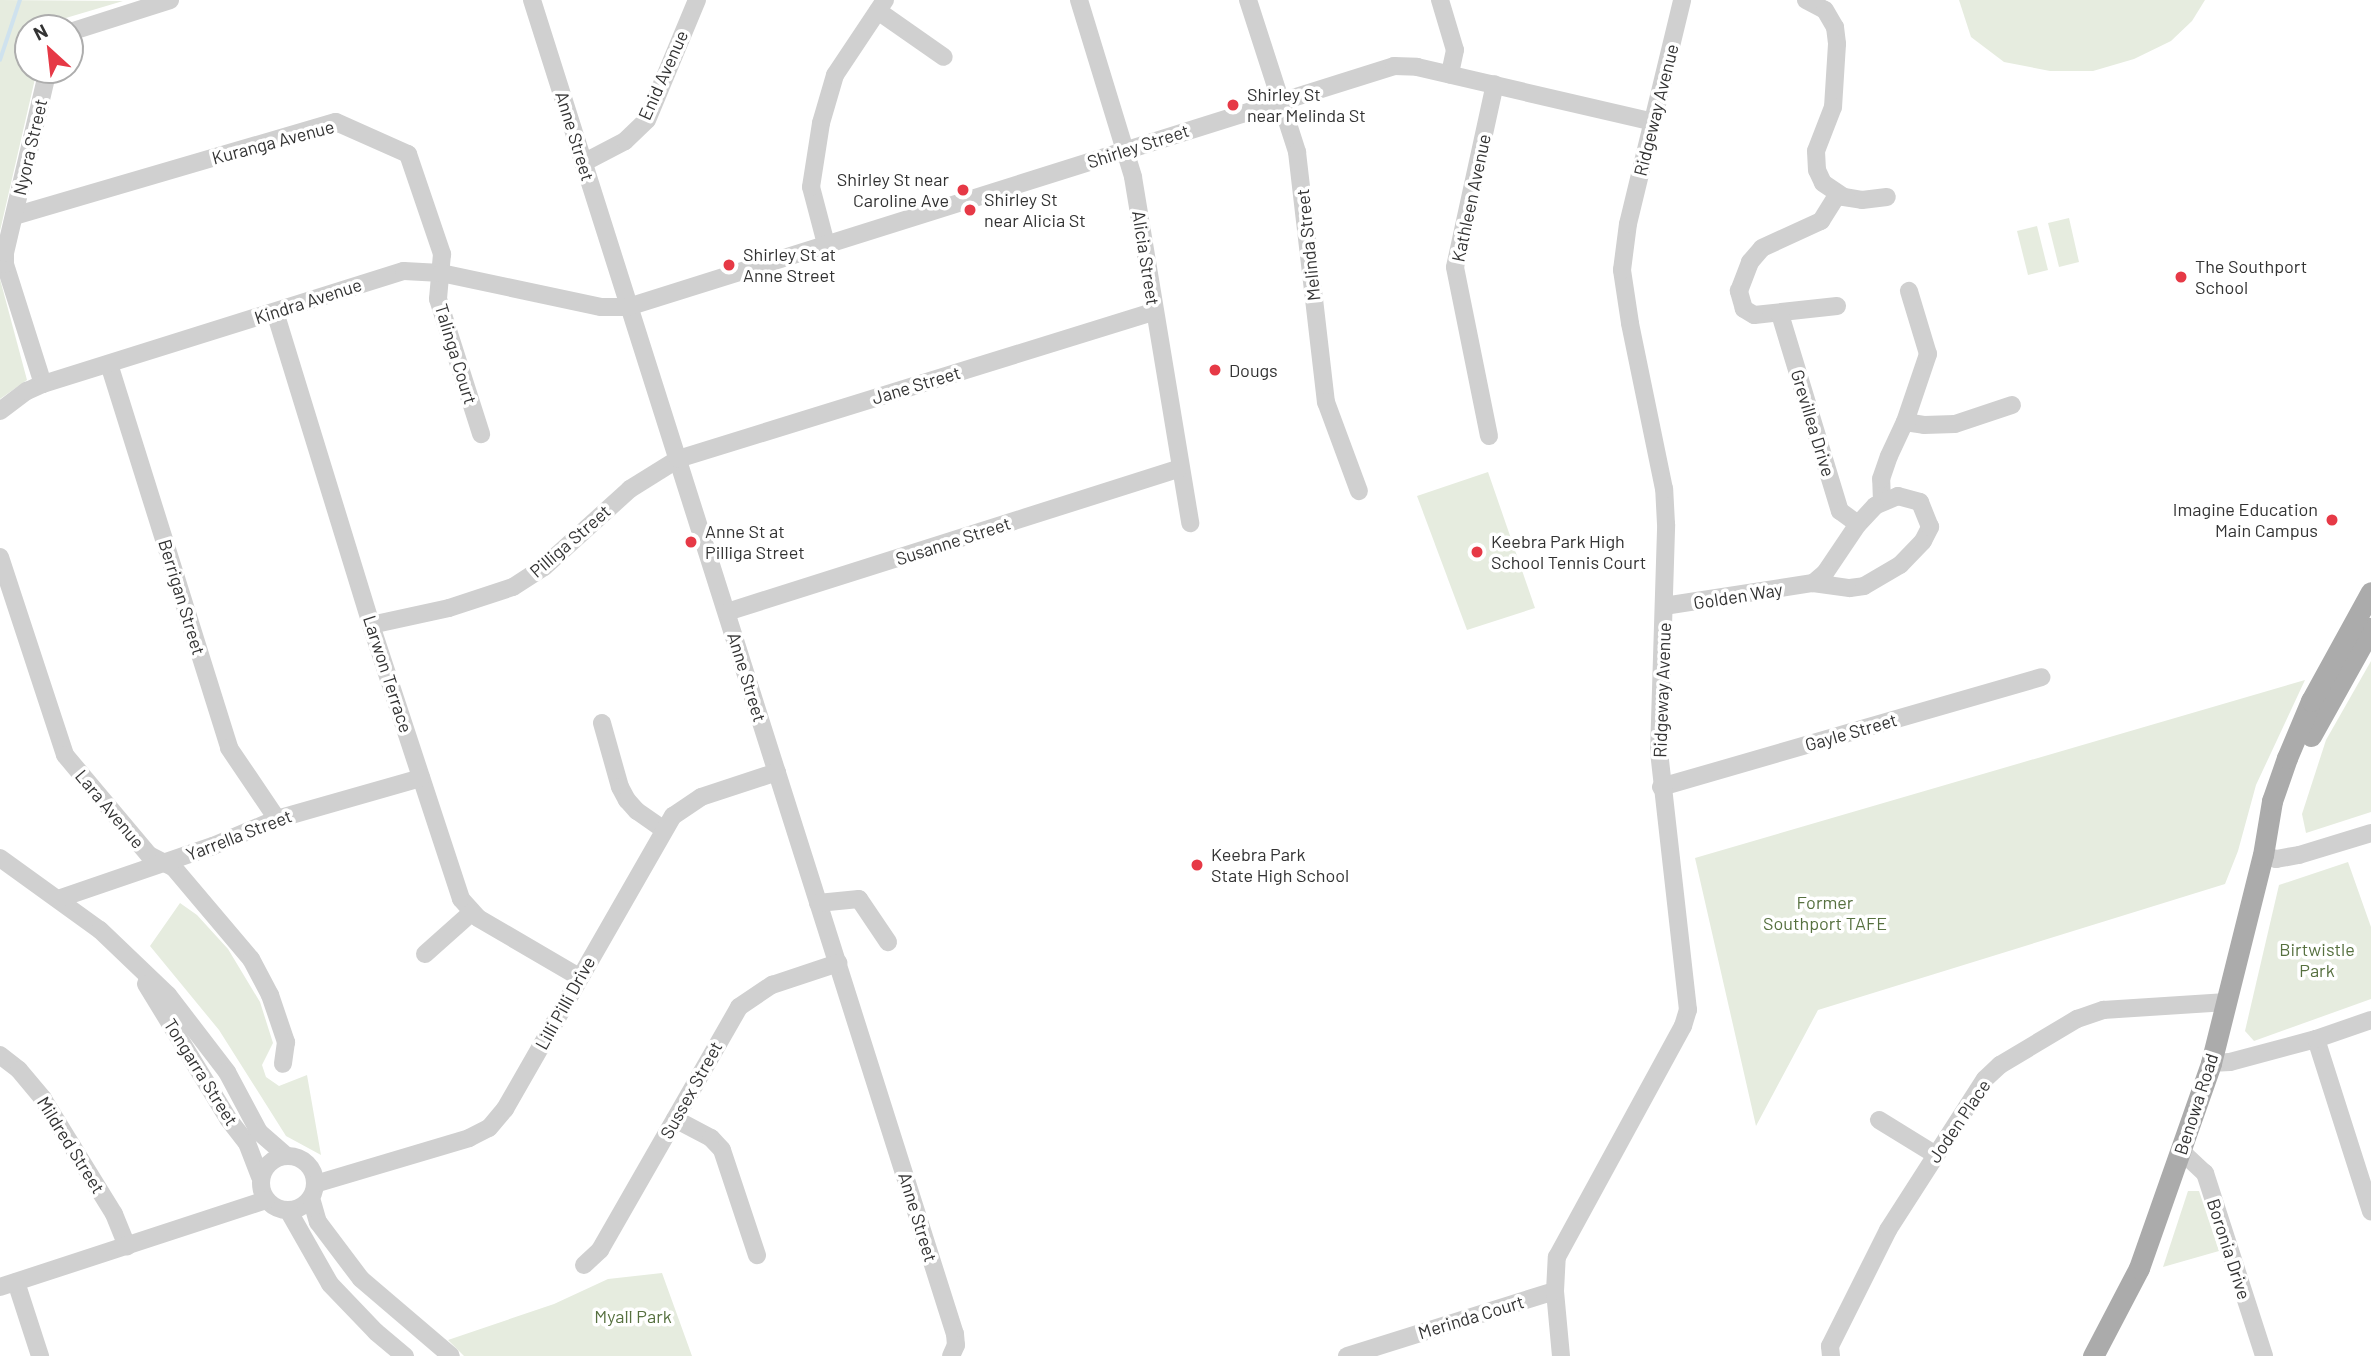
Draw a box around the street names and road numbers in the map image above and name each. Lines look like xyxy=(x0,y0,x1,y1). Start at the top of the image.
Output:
street label: Enid Avenue xyxy=(634,27,692,123)
street label: Ridgeway Avenue xyxy=(1629,42,1683,178)
street label: Anne Street xyxy=(551,89,599,183)
street label: Nyora Street xyxy=(8,97,52,197)
street label: Kuranga Avenue xyxy=(209,115,337,169)
street label: Shirley Street xyxy=(1084,119,1192,173)
street label: Kathleen Avenue xyxy=(1447,132,1495,264)
street label: Melinda Street xyxy=(1291,188,1325,302)
street label: Alicia Street xyxy=(1128,209,1164,307)
street label: Kindra Avenue xyxy=(252,273,364,329)
street label: Talinga Court xyxy=(431,301,481,407)
street label: Jane Street xyxy=(869,361,963,409)
street label: Grevillea Drive xyxy=(1786,367,1840,479)
street label: Pilliga Street xyxy=(525,500,615,582)
street label: Susanne Street xyxy=(893,512,1013,570)
street label: Berrigan Street xyxy=(154,537,210,657)
street label: Golden Way xyxy=(1692,578,1784,614)
street label: Larwon Terrace xyxy=(359,613,417,735)
street label: Ridgeway Avenue xyxy=(1649,622,1675,758)
street label: Anne Street xyxy=(723,630,771,724)
street label: Gayle Street xyxy=(1802,709,1900,755)
street label: Lara Avenue xyxy=(71,765,149,853)
street label: Yarrella Street xyxy=(183,805,295,865)
street label: Lilli Pilli Drive xyxy=(531,953,599,1053)
street label: Tongarra Street xyxy=(159,1014,243,1130)
street label: Sussex Street xyxy=(655,1038,727,1142)
street label: Benowa Road xyxy=(2169,1051,2223,1157)
street label: Joden Place xyxy=(1923,1075,1995,1167)
street label: Mildred Street xyxy=(33,1093,109,1197)
street label: Anne Street xyxy=(894,1170,942,1264)
street label: Boronia Drive xyxy=(2203,1196,2255,1302)
street label: Merinda Court xyxy=(1415,1291,1527,1343)

